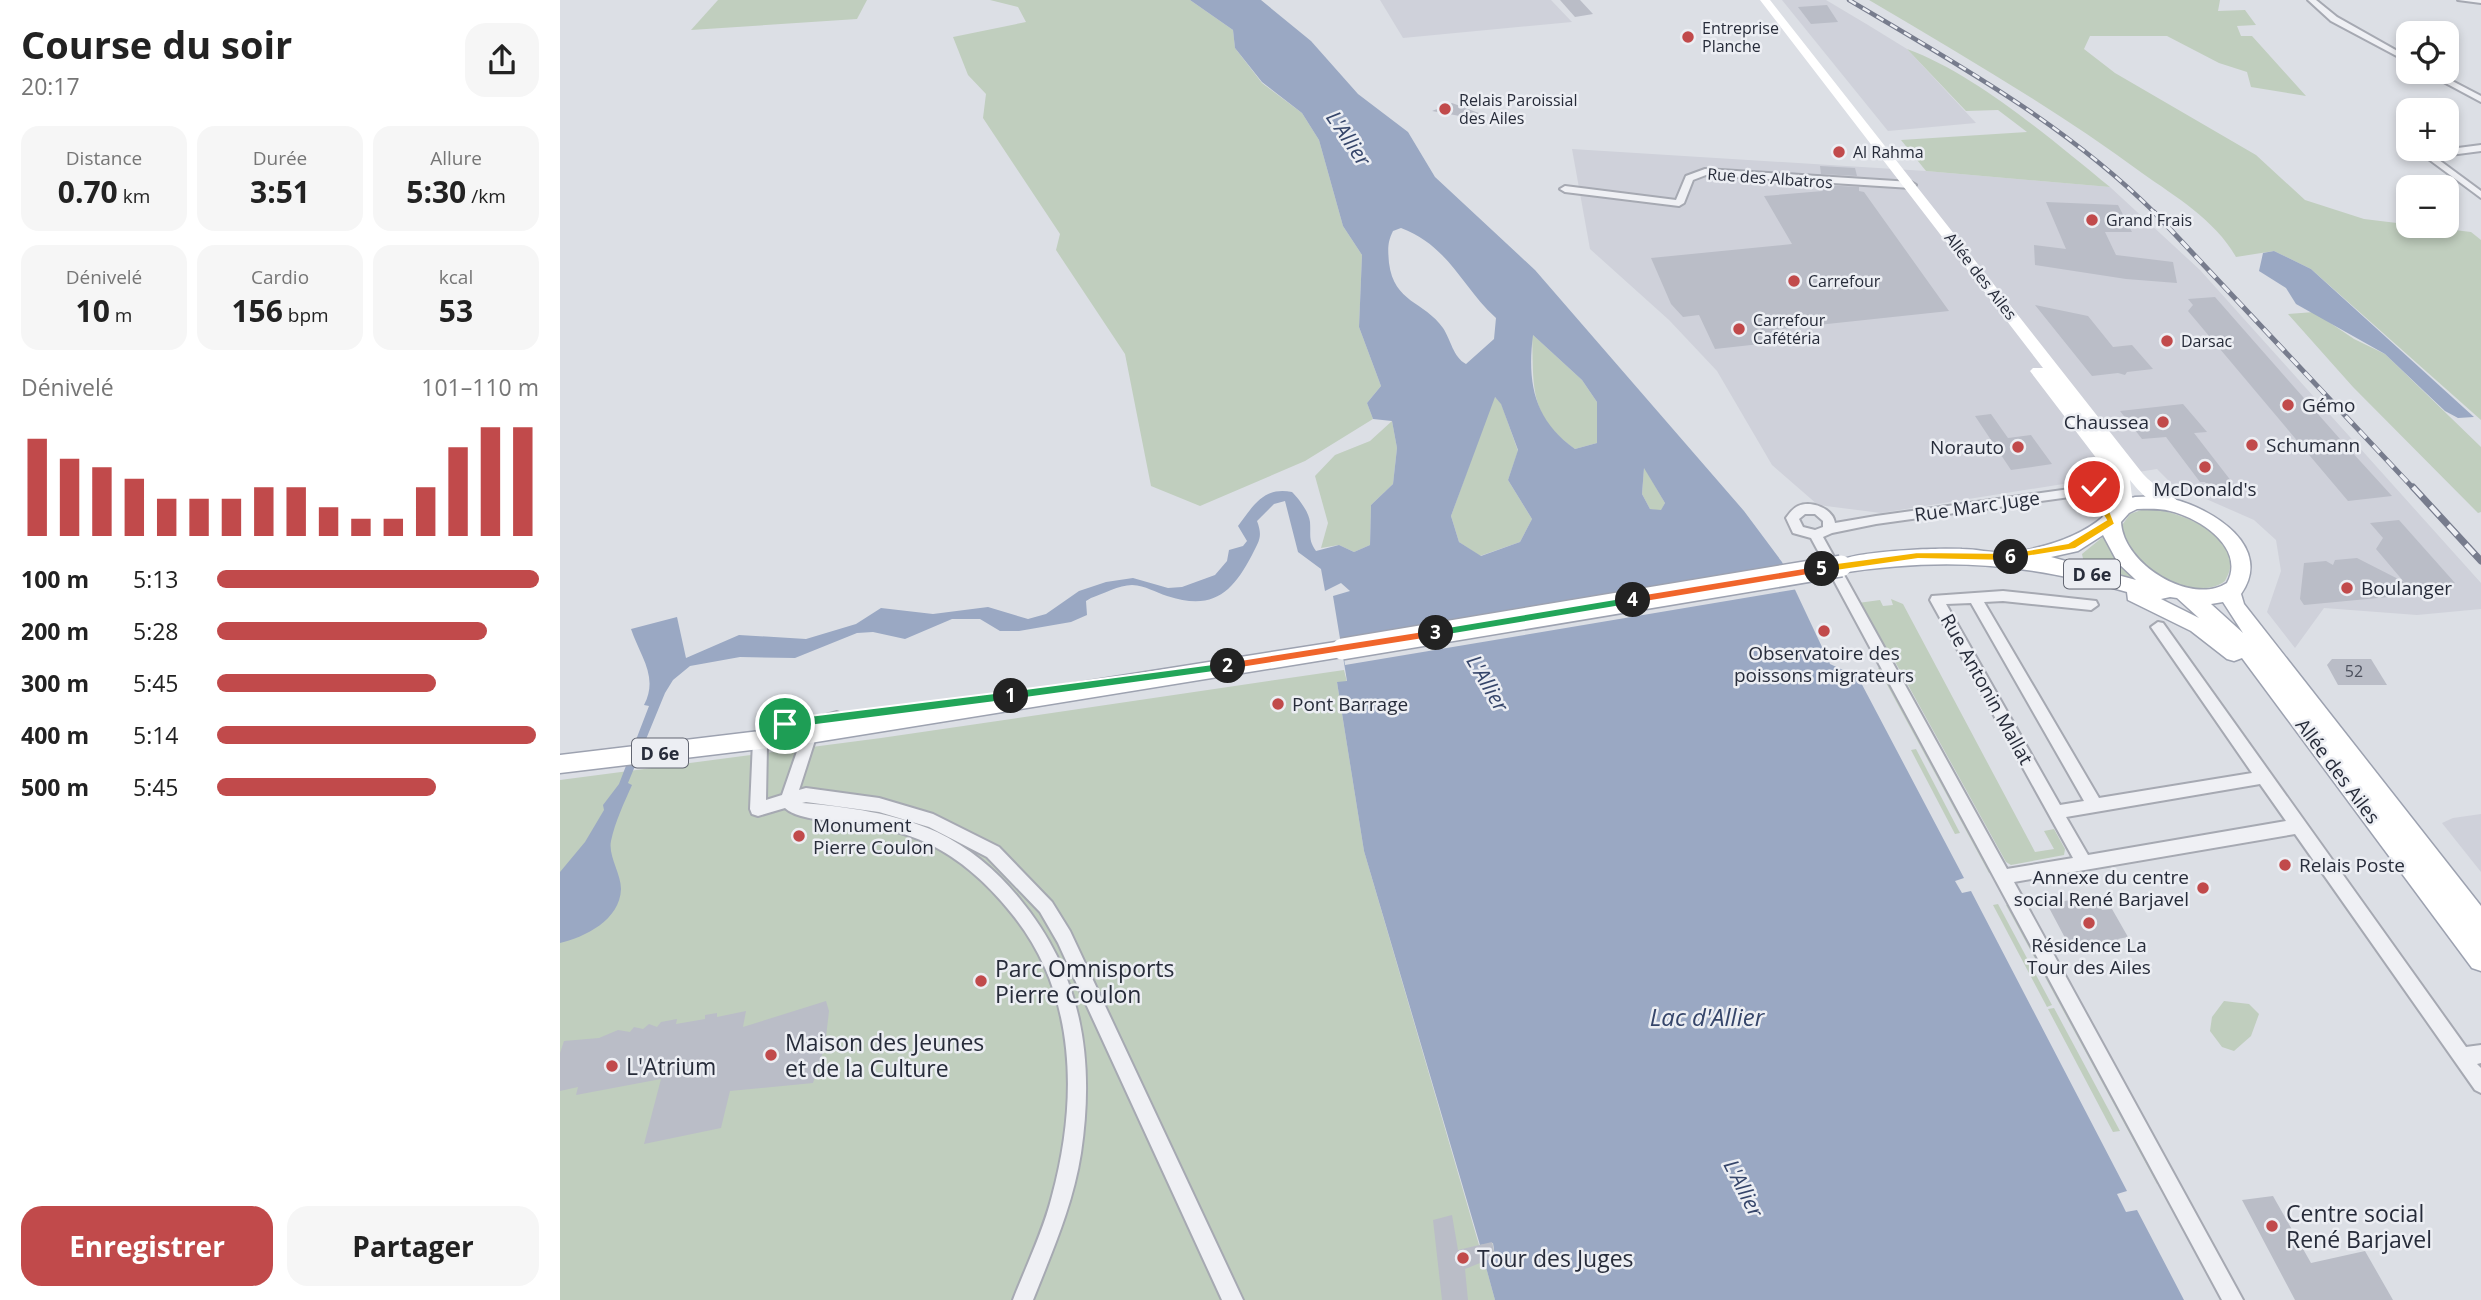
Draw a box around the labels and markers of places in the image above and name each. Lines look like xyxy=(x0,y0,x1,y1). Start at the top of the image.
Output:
place label: Entreprise Planche xyxy=(1702,17,1779,57)
marker: Entreprise Planche xyxy=(1680,29,1696,45)
place label: Relais Paroissial des Ailes xyxy=(1459,89,1578,129)
marker: Relais Paroissial des Ailes xyxy=(1437,101,1453,117)
place label: Al Rahma xyxy=(1853,141,1924,163)
marker: Al Rahma xyxy=(1831,144,1847,160)
place label: Grand Frais xyxy=(2106,209,2192,231)
marker: Grand Frais xyxy=(2084,212,2100,228)
place label: Carrefour xyxy=(1808,270,1881,292)
marker: Carrefour xyxy=(1786,273,1802,289)
place label: Carrefour Cafétéria xyxy=(1753,309,1826,349)
marker: Carrefour Cafétéria xyxy=(1731,321,1747,337)
place label: Darsac xyxy=(2181,330,2233,352)
marker: Darsac xyxy=(2159,333,2175,349)
place label: Gémo xyxy=(2302,392,2356,418)
marker: Gémo xyxy=(2280,397,2296,413)
place label: Chaussea xyxy=(2064,409,2149,435)
marker: Chaussea xyxy=(2155,414,2171,430)
place label: Schumann xyxy=(2266,432,2360,458)
place label: Norauto xyxy=(1930,434,2004,460)
marker: Schumann xyxy=(2244,437,2260,453)
marker: Norauto xyxy=(2010,439,2026,455)
pin xyxy=(2064,457,2124,517)
marker: McDonald's xyxy=(2197,459,2213,475)
place label: McDonald's xyxy=(2153,476,2257,502)
pin: 6 xyxy=(1994,540,2028,574)
pin: 5 xyxy=(1804,552,1840,586)
place label: Boulanger xyxy=(2361,575,2452,601)
marker: Boulanger xyxy=(2339,580,2355,596)
pin: 4 xyxy=(1616,582,1650,618)
pin: 3 xyxy=(1418,616,1454,650)
marker: Observatoire des poissons migrateurs xyxy=(1816,623,1832,639)
place label: Observatoire des poissons migrateurs xyxy=(1734,640,1914,688)
pin: 2 xyxy=(1210,648,1246,684)
pin: 1 xyxy=(994,678,1028,714)
place label: Pont Barrage xyxy=(1292,691,1408,717)
pin xyxy=(755,694,815,754)
marker: Pont Barrage xyxy=(1270,696,1286,712)
place label: Monument Pierre Coulon xyxy=(813,812,934,860)
marker: Monument Pierre Coulon xyxy=(791,828,807,844)
place label: Relais Poste xyxy=(2299,852,2405,878)
marker: Relais Poste xyxy=(2277,857,2293,873)
place label: Annexe du centre social René Barjavel xyxy=(2014,864,2189,912)
marker: Annexe du centre social René Barjavel xyxy=(2195,880,2211,896)
marker: Résidence La Tour des Ailes xyxy=(2081,915,2097,931)
place label: Résidence La Tour des Ailes xyxy=(2027,932,2151,980)
place label: Parc Omnisports Pierre Coulon xyxy=(995,952,1175,1010)
marker: Parc Omnisports Pierre Coulon xyxy=(973,973,989,989)
place label: Maison des Jeunes et de la Culture xyxy=(785,1026,984,1084)
marker: Maison des Jeunes et de la Culture xyxy=(763,1047,779,1063)
place label: L'Atrium xyxy=(626,1050,716,1082)
marker: L'Atrium xyxy=(604,1058,620,1074)
place label: Centre social René Barjavel xyxy=(2286,1197,2432,1255)
marker: Centre social René Barjavel xyxy=(2264,1218,2280,1234)
place label: Tour des Juges xyxy=(1477,1242,1634,1274)
marker: Tour des Juges xyxy=(1455,1250,1471,1266)

